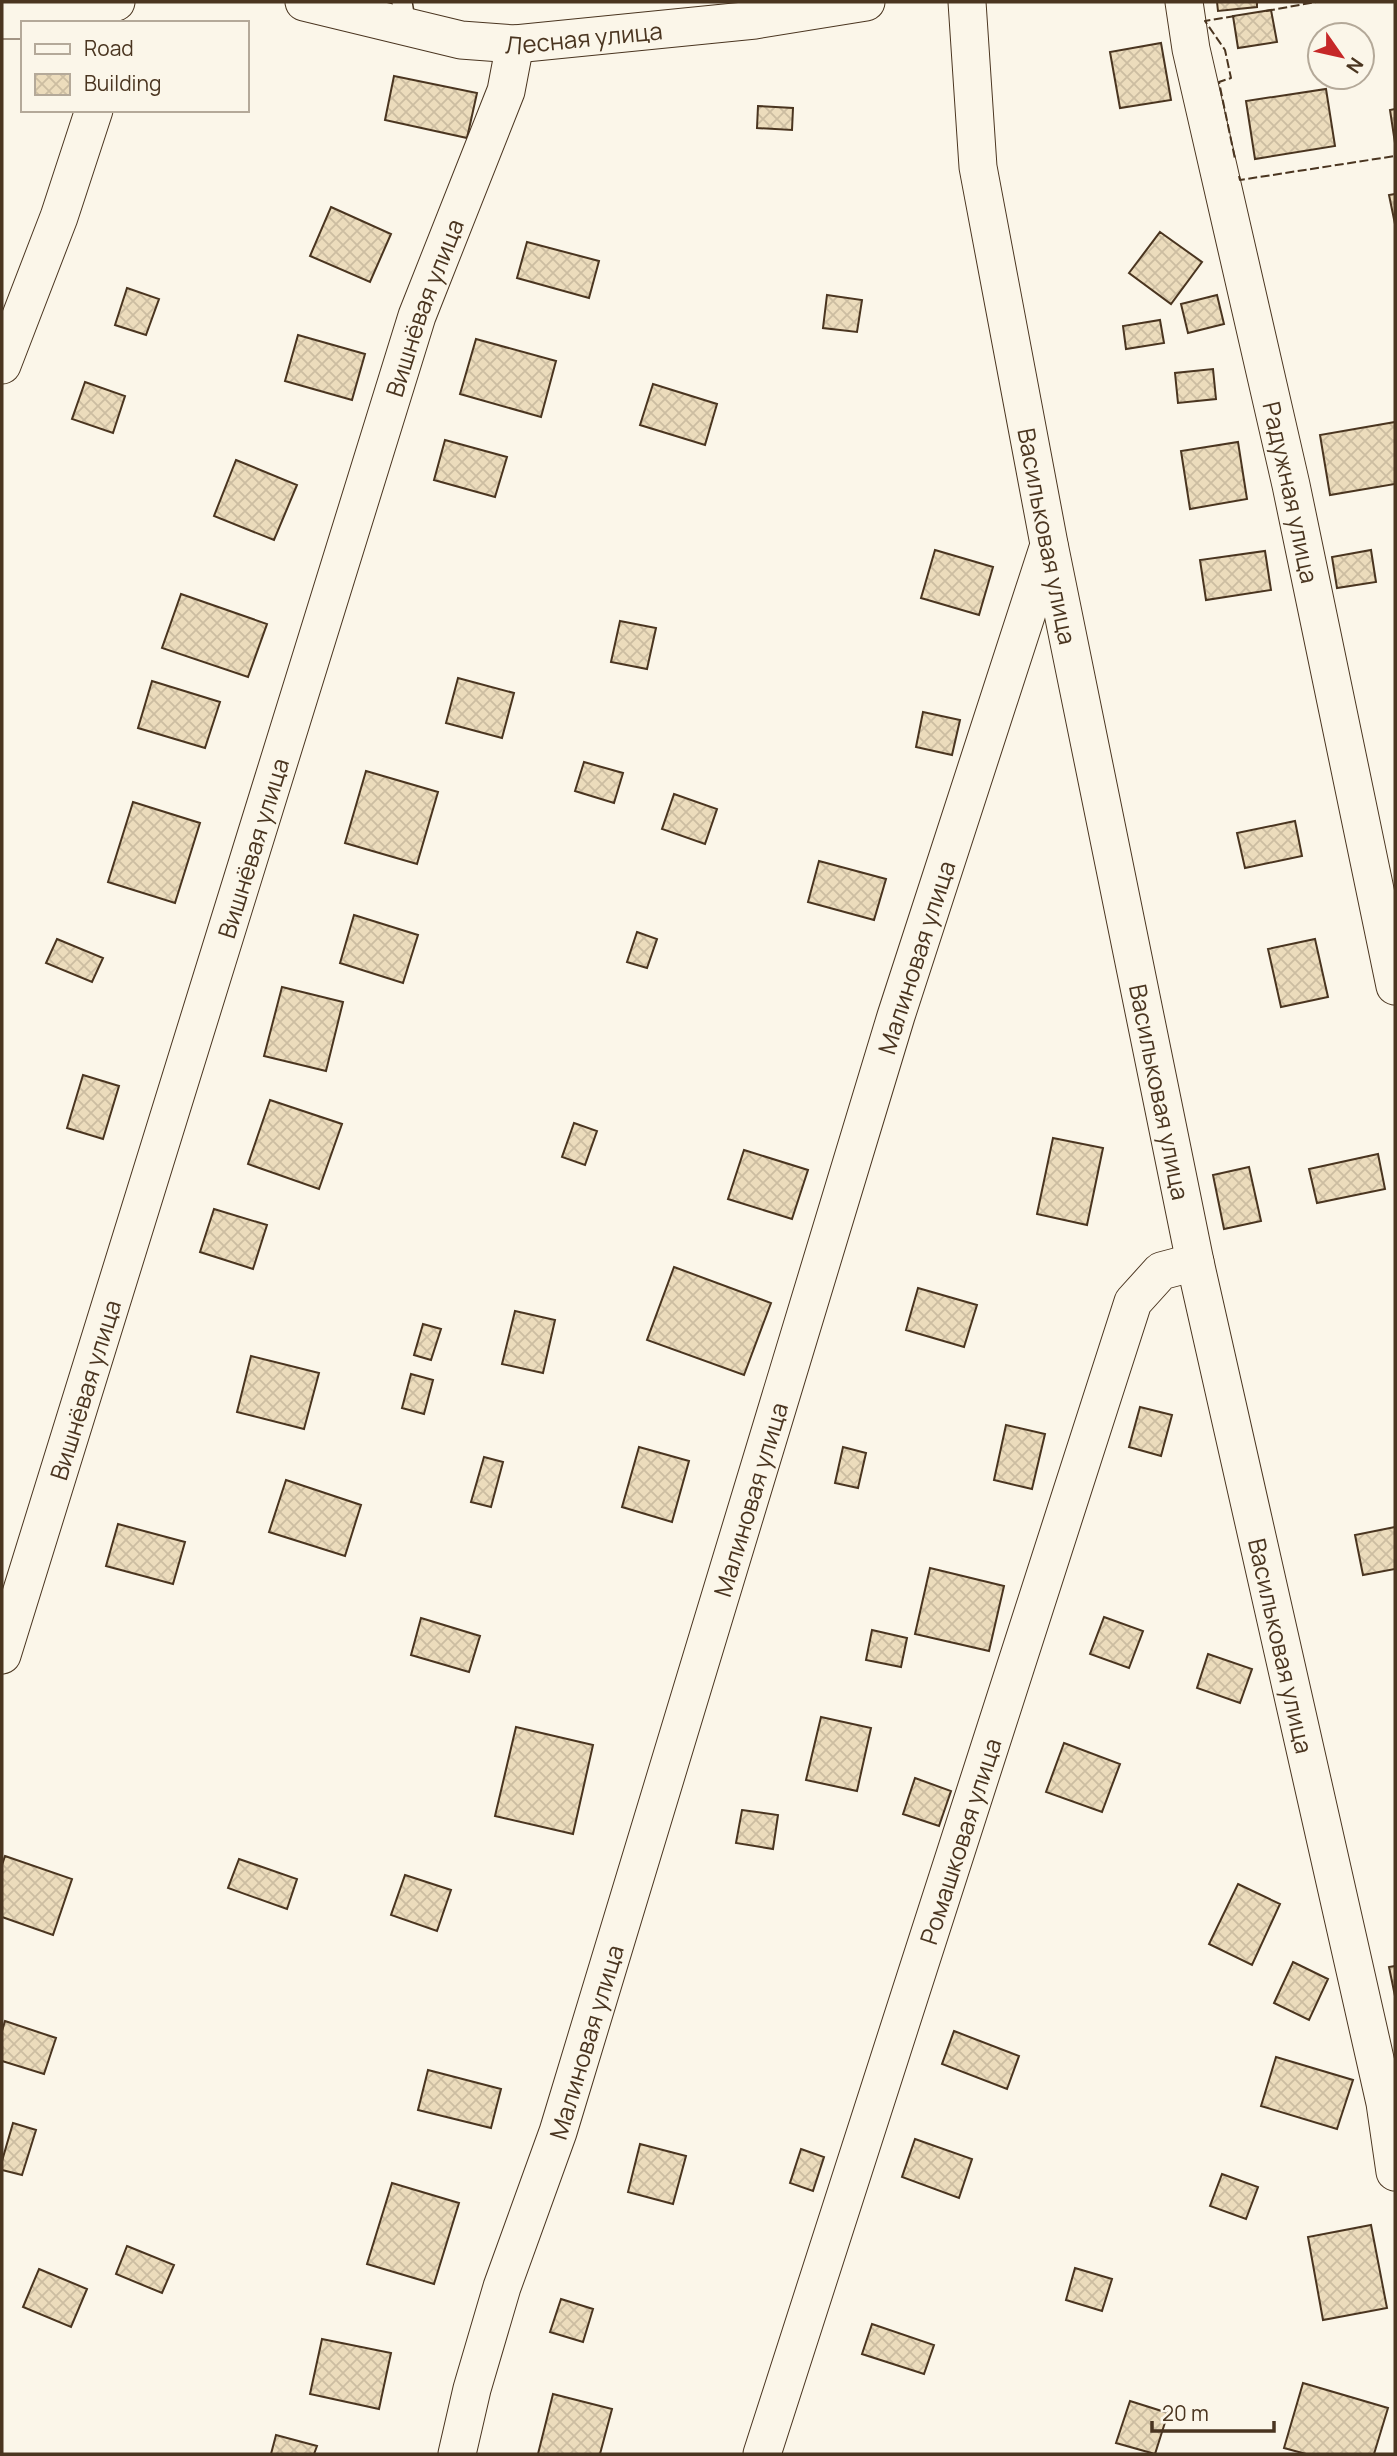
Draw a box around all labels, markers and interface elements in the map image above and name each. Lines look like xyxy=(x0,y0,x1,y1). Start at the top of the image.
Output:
street label: Лесная улица xyxy=(504,13,664,61)
legend xyxy=(21,21,248,112)
north arrow xyxy=(1306,21,1376,91)
text: Road xyxy=(84,34,134,62)
text: N xyxy=(1340,53,1370,78)
text: Building xyxy=(84,69,161,97)
street label: Вишнёвая улица xyxy=(377,214,470,400)
street label: Радужная улица xyxy=(1256,398,1327,586)
street label: Васильковая улица xyxy=(1011,425,1085,647)
street label: Вишнёвая улица xyxy=(209,754,296,942)
street label: Малиновая улица xyxy=(869,856,962,1058)
street label: Васильковая улица xyxy=(1122,981,1198,1203)
street label: Вишнёвая улица xyxy=(41,1295,128,1484)
street label: Малиновая улица xyxy=(705,1398,795,1600)
street label: Васильковая улица xyxy=(1241,1535,1322,1756)
street label: Ромашковая улица xyxy=(911,1734,1008,1948)
street label: Малиновая улица xyxy=(540,1941,630,2143)
scale bar xyxy=(1152,2390,1274,2434)
text: 20 m xyxy=(1162,2399,1209,2427)

